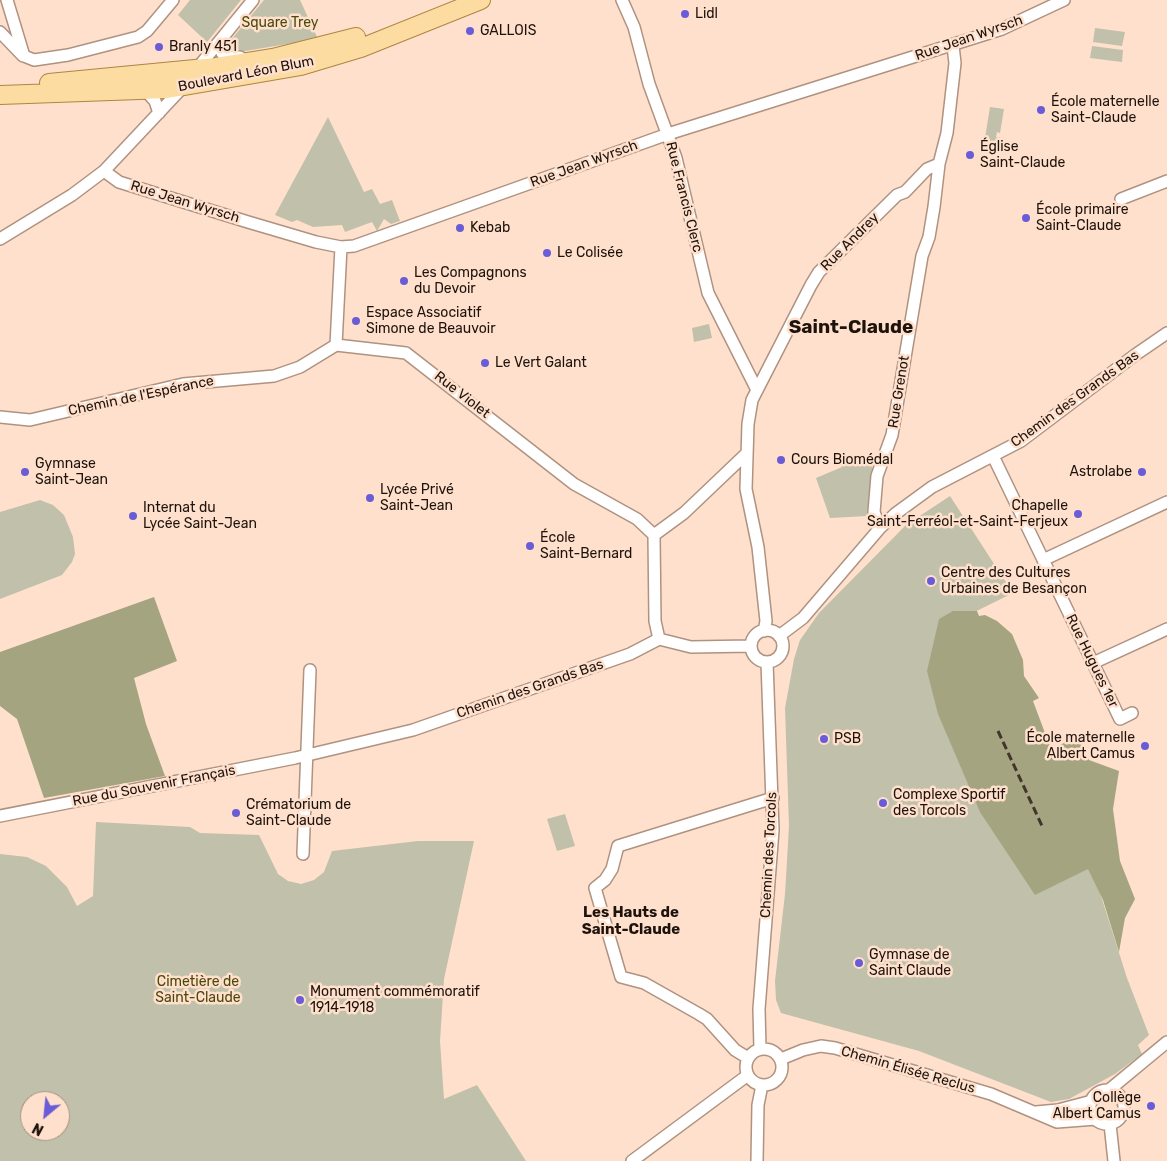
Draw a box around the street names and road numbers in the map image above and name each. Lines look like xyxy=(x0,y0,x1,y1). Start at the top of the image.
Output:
street label: Rue Jean Wyrsch xyxy=(913,12,1025,64)
street label: Boulevard Léon Blum xyxy=(177,53,315,95)
street label: Rue Jean Wyrsch xyxy=(528,137,640,191)
street label: Rue Francis Clerc xyxy=(662,140,706,254)
street label: Rue Jean Wyrsch xyxy=(129,177,241,227)
street label: Rue Andrey xyxy=(817,209,883,275)
street label: Chemin des Grands Bas xyxy=(1008,347,1142,451)
street label: Rue Grenot xyxy=(885,354,913,430)
street label: Rue Violet xyxy=(431,368,493,422)
street label: Chemin de l'Espérance xyxy=(67,372,215,420)
street label: Rue Hugues 1er xyxy=(1062,612,1122,710)
street label: Chemin des Grands Bas xyxy=(454,656,606,722)
street label: Rue du Souvenir Français xyxy=(71,762,237,810)
street label: Chemin des Torcols xyxy=(757,791,781,919)
street label: Chemin Élisée Reclus xyxy=(839,1043,977,1097)

